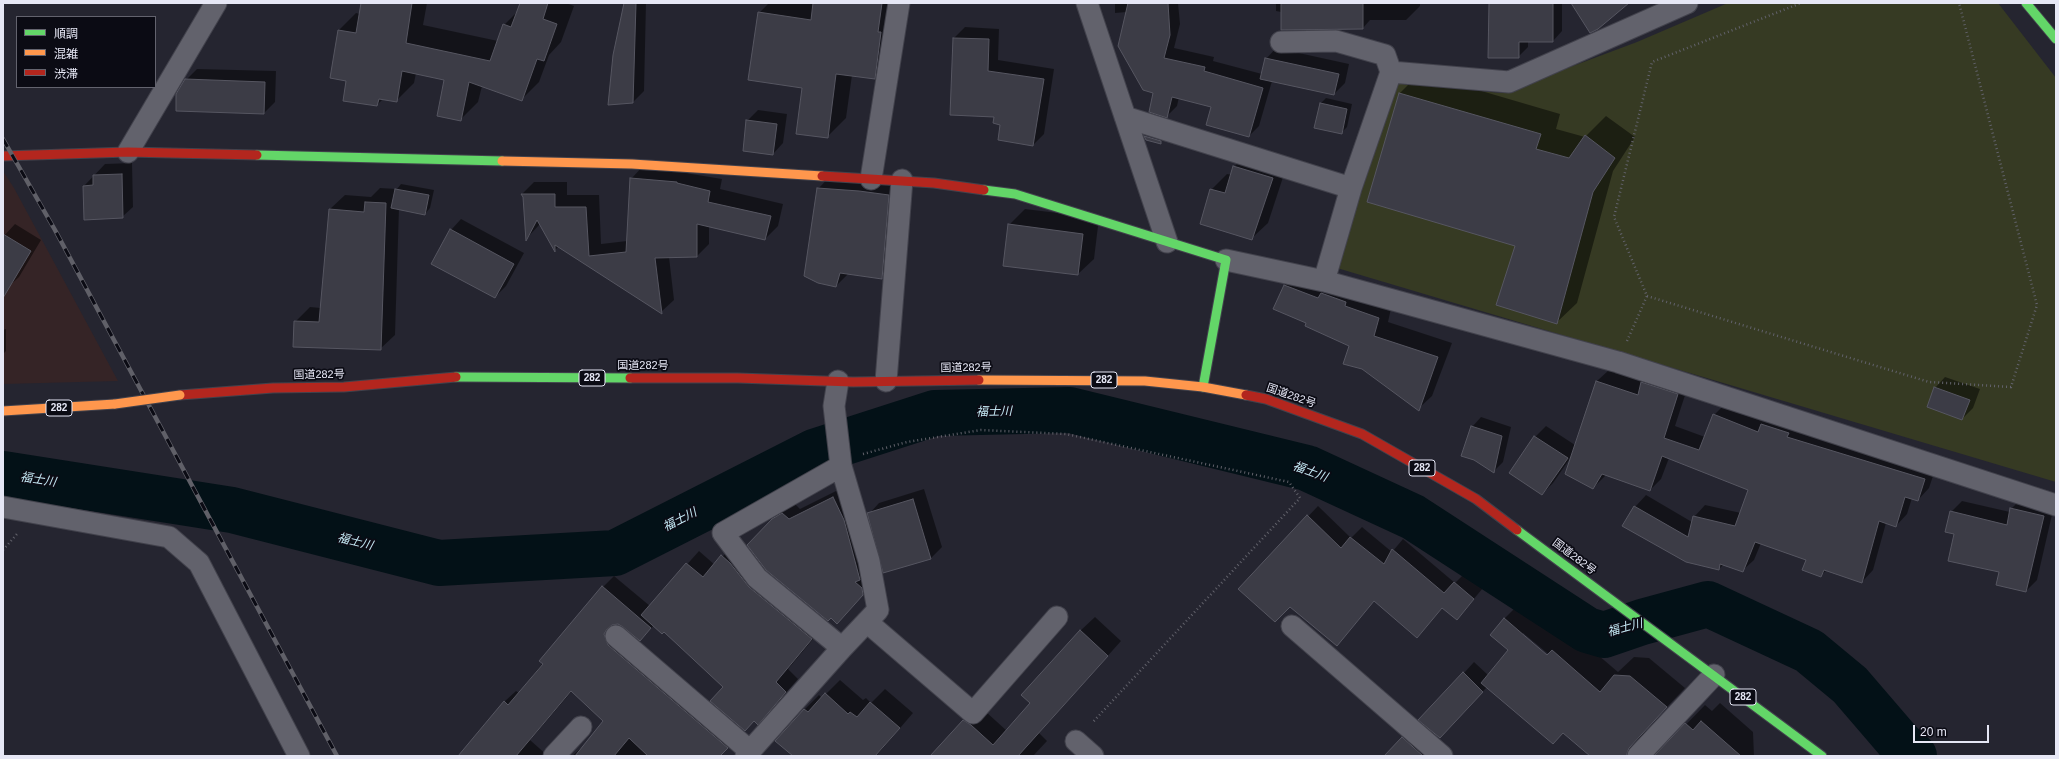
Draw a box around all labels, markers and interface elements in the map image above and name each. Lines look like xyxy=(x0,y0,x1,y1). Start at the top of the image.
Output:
legend xyxy=(16,16,156,88)
text: 順調 xyxy=(54,27,78,41)
text: 混雑 xyxy=(54,47,78,61)
text: 渋滞 xyxy=(54,67,78,81)
street label: 国道282号 xyxy=(617,359,669,373)
street label: 国道282号 xyxy=(940,361,992,375)
street label: 国道282号 xyxy=(293,368,345,382)
road number: 282 xyxy=(579,370,605,386)
road number: 282 xyxy=(1091,372,1117,388)
street label: 国道282号 xyxy=(1265,381,1317,411)
road number: 282 xyxy=(46,400,72,416)
water label: 福士川 xyxy=(976,404,1012,420)
water label: 福士川 xyxy=(1291,459,1329,485)
road number: 282 xyxy=(1409,460,1435,476)
water label: 福士川 xyxy=(19,470,57,490)
water label: 福士川 xyxy=(661,505,699,535)
water label: 福士川 xyxy=(336,531,374,553)
street label: 国道282号 xyxy=(1550,536,1598,578)
water label: 福士川 xyxy=(1606,616,1644,640)
road number: 282 xyxy=(1730,689,1756,705)
scale bar xyxy=(1915,717,1991,743)
text: 20 m xyxy=(1920,725,1947,739)

